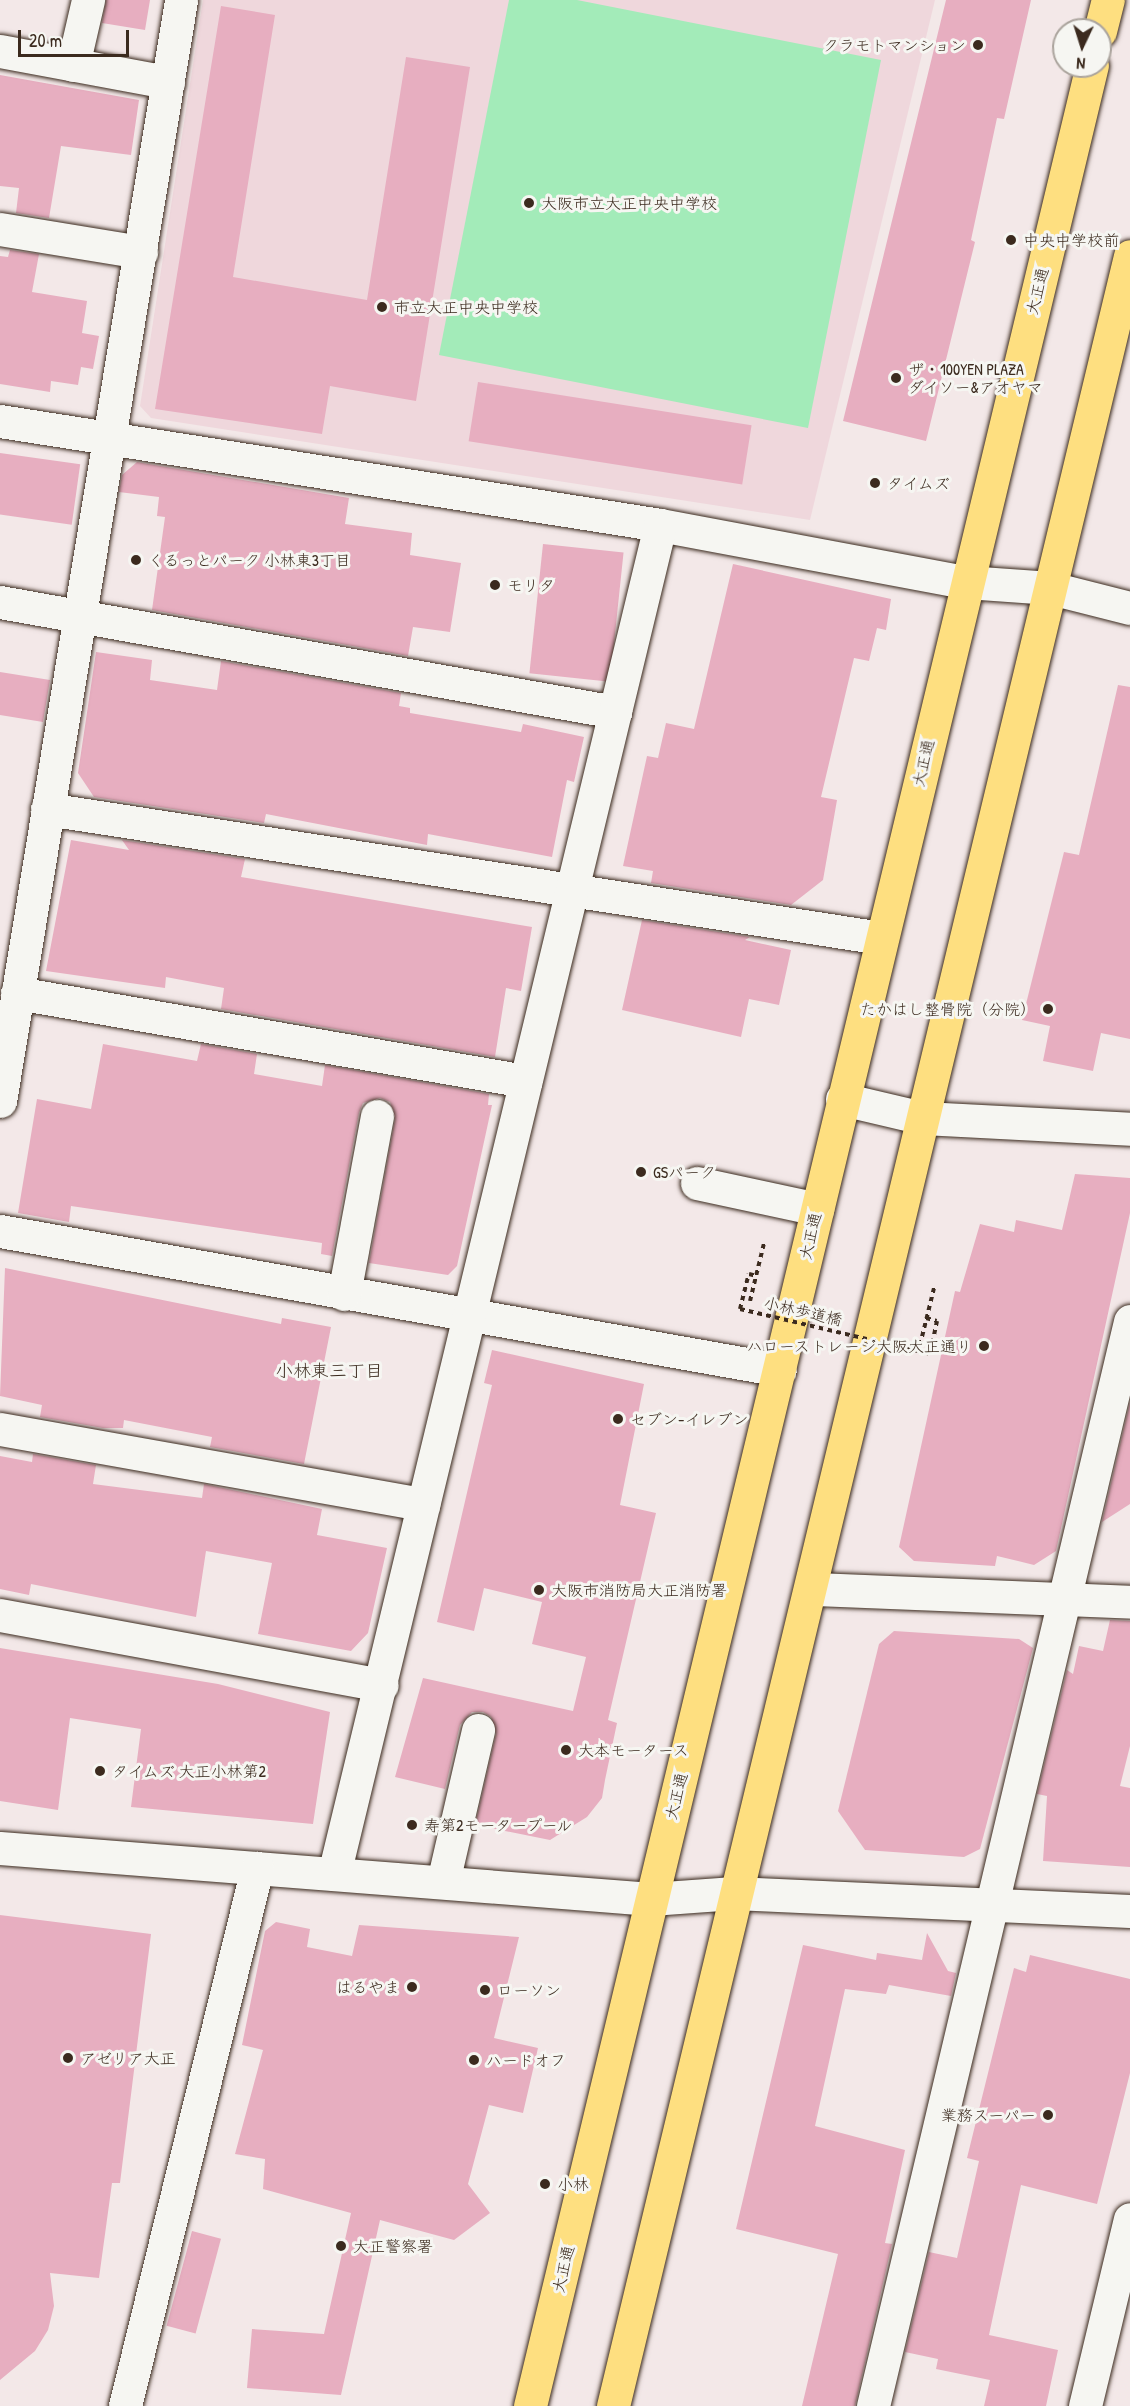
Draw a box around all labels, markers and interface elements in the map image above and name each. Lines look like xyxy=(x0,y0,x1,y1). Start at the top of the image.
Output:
scale bar xyxy=(21,18,132,56)
north arrow xyxy=(1052,18,1112,78)
text: 20 m xyxy=(29,28,62,53)
place label: クラモトマンション xyxy=(822,35,966,55)
marker: クラモトマンション xyxy=(971,38,985,52)
text: N xyxy=(1076,53,1086,75)
place label: 大阪市立大正中央中学校 xyxy=(541,193,717,213)
marker: 大阪市立大正中央中学校 xyxy=(522,196,536,210)
place label: 中央中学校前 xyxy=(1023,230,1119,250)
marker: 中央中学校前 xyxy=(1004,233,1018,247)
street label: 大正通 xyxy=(1022,265,1052,317)
place label: 市立大正中央中学校 xyxy=(394,297,538,317)
marker: 市立大正中央中学校 xyxy=(375,300,389,314)
place label: ザ・100YEN PLAZA ダイソー&アオヤマ xyxy=(908,359,1044,397)
marker: ザ・100YEN PLAZA ダイソー&アオヤマ xyxy=(889,371,903,385)
place label: タイムズ xyxy=(887,473,951,493)
marker: タイムズ xyxy=(868,476,882,490)
place label: くるっとパーク 小林東3丁目 xyxy=(148,550,351,570)
marker: くるっとパーク 小林東3丁目 xyxy=(129,553,143,567)
place label: モリタ xyxy=(507,575,555,595)
marker: モリタ xyxy=(488,578,502,592)
street label: 大正通 xyxy=(908,737,938,789)
place label: たかはし整骨院（分院） xyxy=(860,999,1036,1019)
marker: たかはし整骨院（分院） xyxy=(1041,1002,1055,1016)
place label: GSパーク xyxy=(653,1162,716,1182)
marker: GSパーク xyxy=(634,1165,648,1179)
street label: 大正通 xyxy=(795,1210,825,1262)
street label: 小林歩道橋 xyxy=(762,1293,844,1329)
place label: ハローストレージ大阪大正通り xyxy=(747,1336,972,1356)
marker: ハローストレージ大阪大正通り xyxy=(977,1339,991,1353)
district label: 小林東三丁目 xyxy=(275,1360,383,1382)
place label: セブン-イレブン xyxy=(630,1409,748,1429)
marker: セブン-イレブン xyxy=(611,1412,625,1426)
place label: 大阪市消防局大正消防署 xyxy=(551,1580,727,1600)
marker: 大阪市消防局大正消防署 xyxy=(532,1583,546,1597)
place label: 大本モータース xyxy=(578,1740,690,1760)
marker: 大本モータース xyxy=(559,1743,573,1757)
place label: タイムズ 大正小林第2 xyxy=(112,1761,267,1781)
marker: タイムズ 大正小林第2 xyxy=(93,1764,107,1778)
street label: 大正通 xyxy=(661,1770,691,1822)
place label: 寿第2モータープール xyxy=(424,1815,575,1835)
marker: 寿第2モータープール xyxy=(405,1818,419,1832)
place label: はるやま xyxy=(336,1977,400,1997)
marker: はるやま xyxy=(405,1980,419,1994)
place label: ローソン xyxy=(497,1980,561,2000)
marker: ローソン xyxy=(478,1983,492,1997)
place label: アゼリア大正 xyxy=(80,2048,176,2068)
place label: ハードオフ xyxy=(486,2050,566,2070)
marker: アゼリア大正 xyxy=(61,2051,75,2065)
marker: ハードオフ xyxy=(467,2053,481,2067)
place label: 業務スーパー xyxy=(941,2105,1036,2125)
marker: 業務スーパー xyxy=(1041,2108,1055,2122)
place label: 小林 xyxy=(557,2174,589,2194)
marker: 小林 xyxy=(538,2177,552,2191)
place label: 大正警察署 xyxy=(353,2236,433,2256)
marker: 大正警察署 xyxy=(334,2239,348,2253)
street label: 大正通 xyxy=(548,2243,578,2295)

